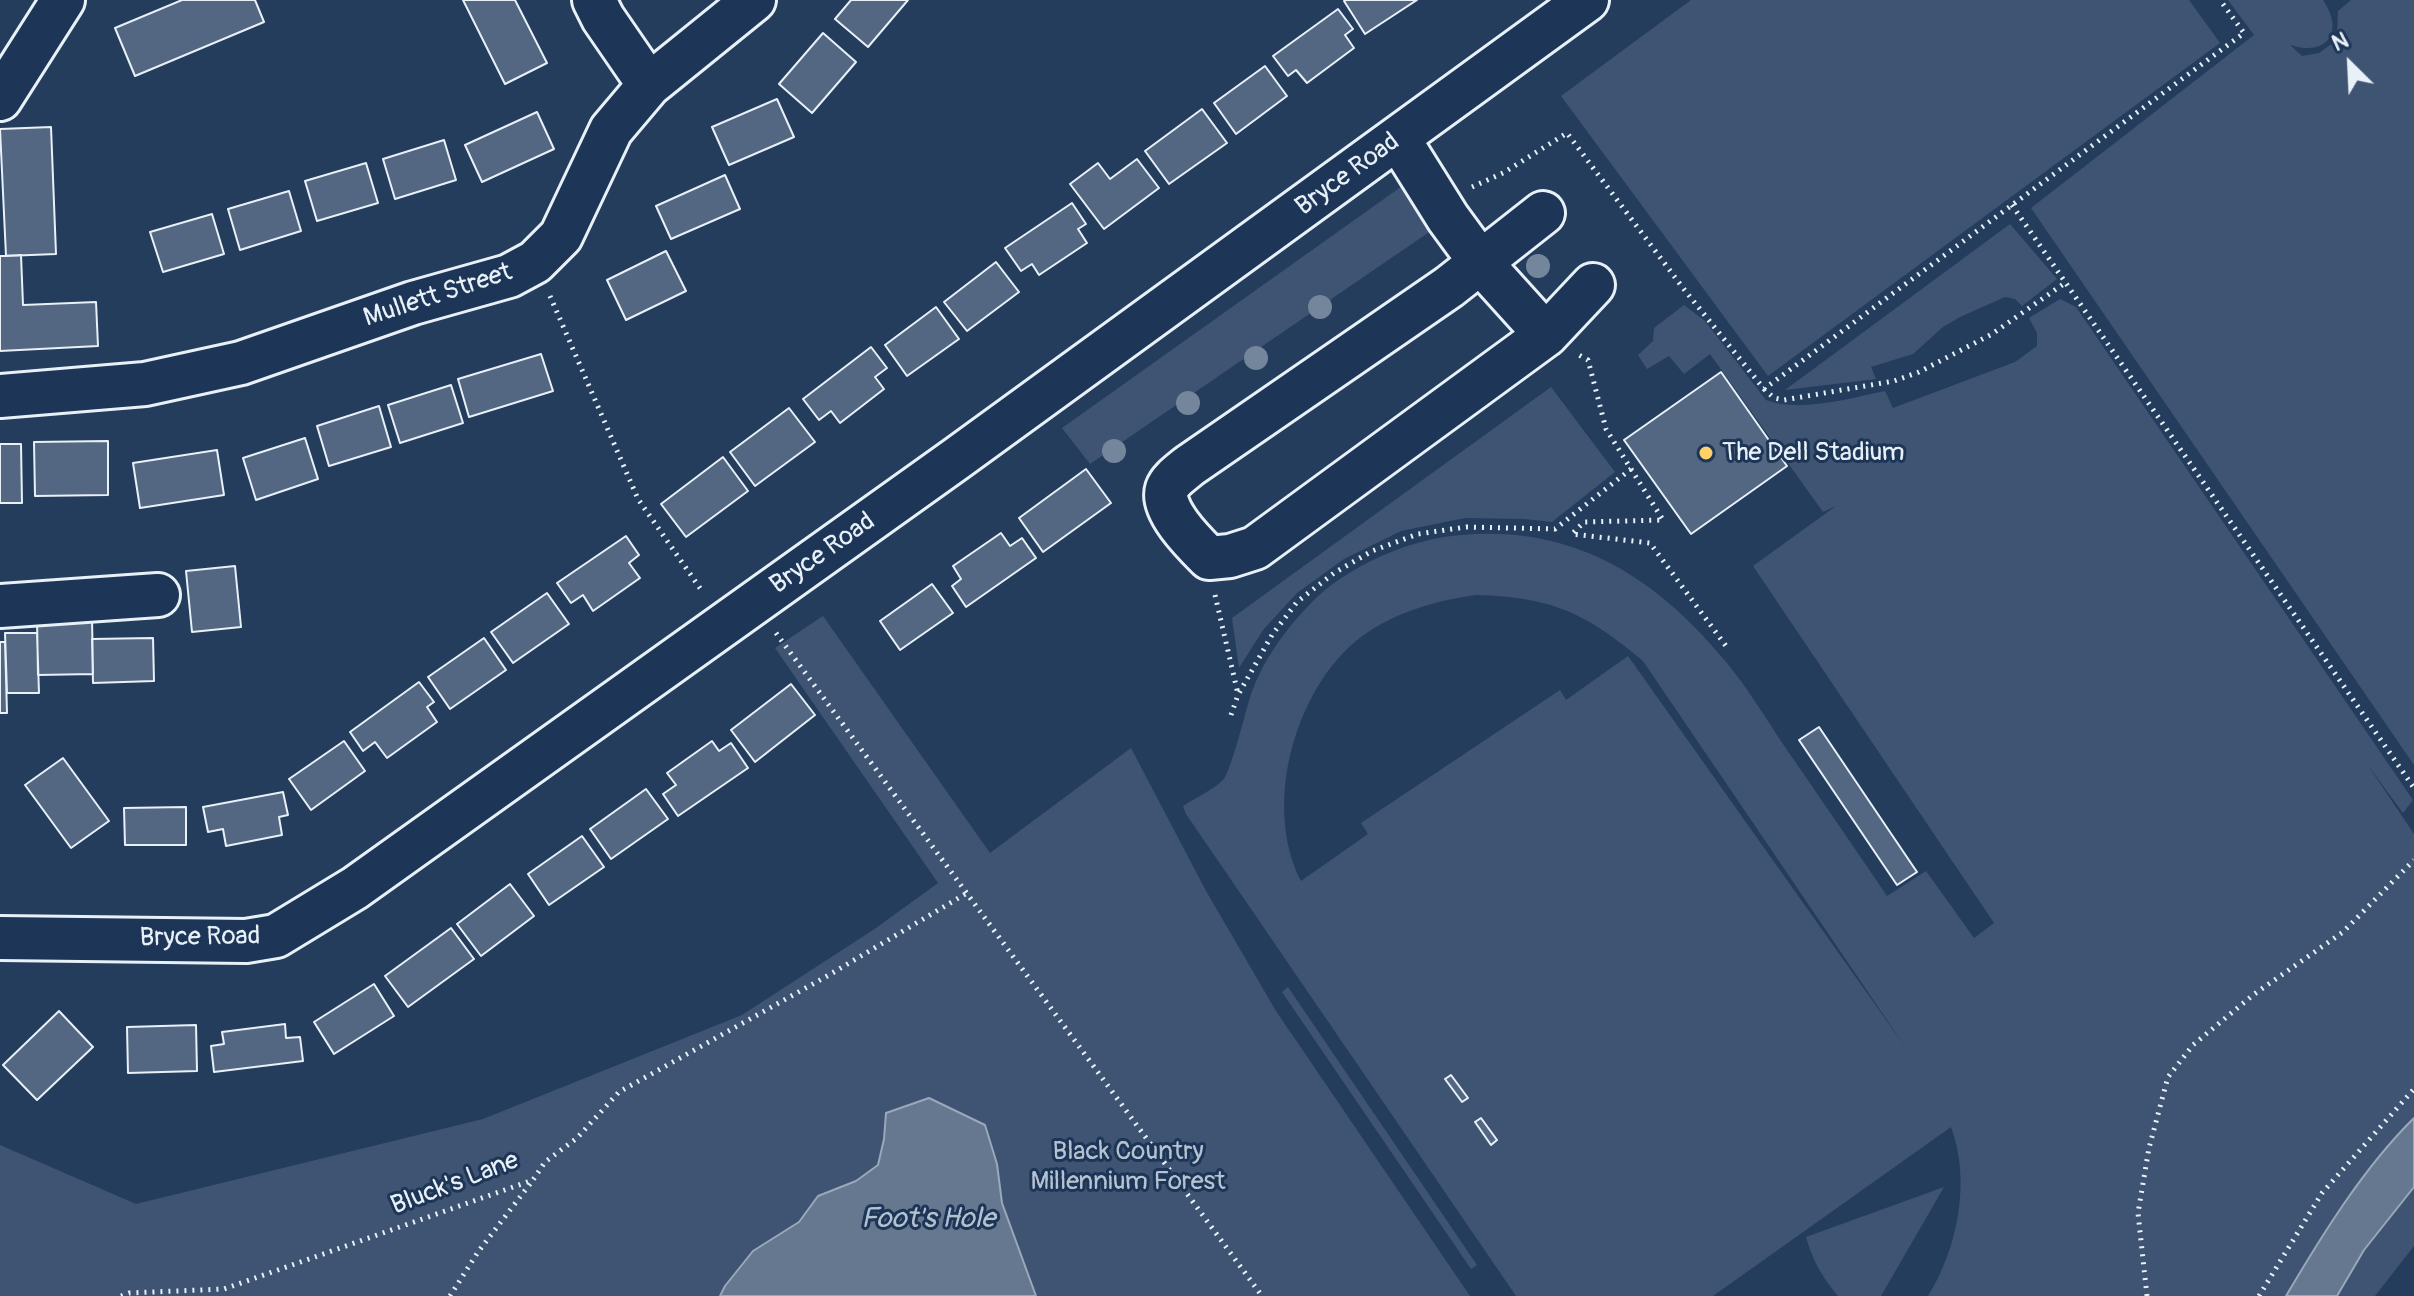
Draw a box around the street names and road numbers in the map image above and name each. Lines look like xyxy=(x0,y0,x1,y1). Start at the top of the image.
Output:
street label: Bryce Road xyxy=(1290,127,1406,223)
street label: Mullett Street xyxy=(360,257,516,335)
street label: Bryce Road xyxy=(765,507,881,601)
street label: Bryce Road xyxy=(139,921,261,955)
street label: Bluck's Lane xyxy=(387,1145,523,1223)

